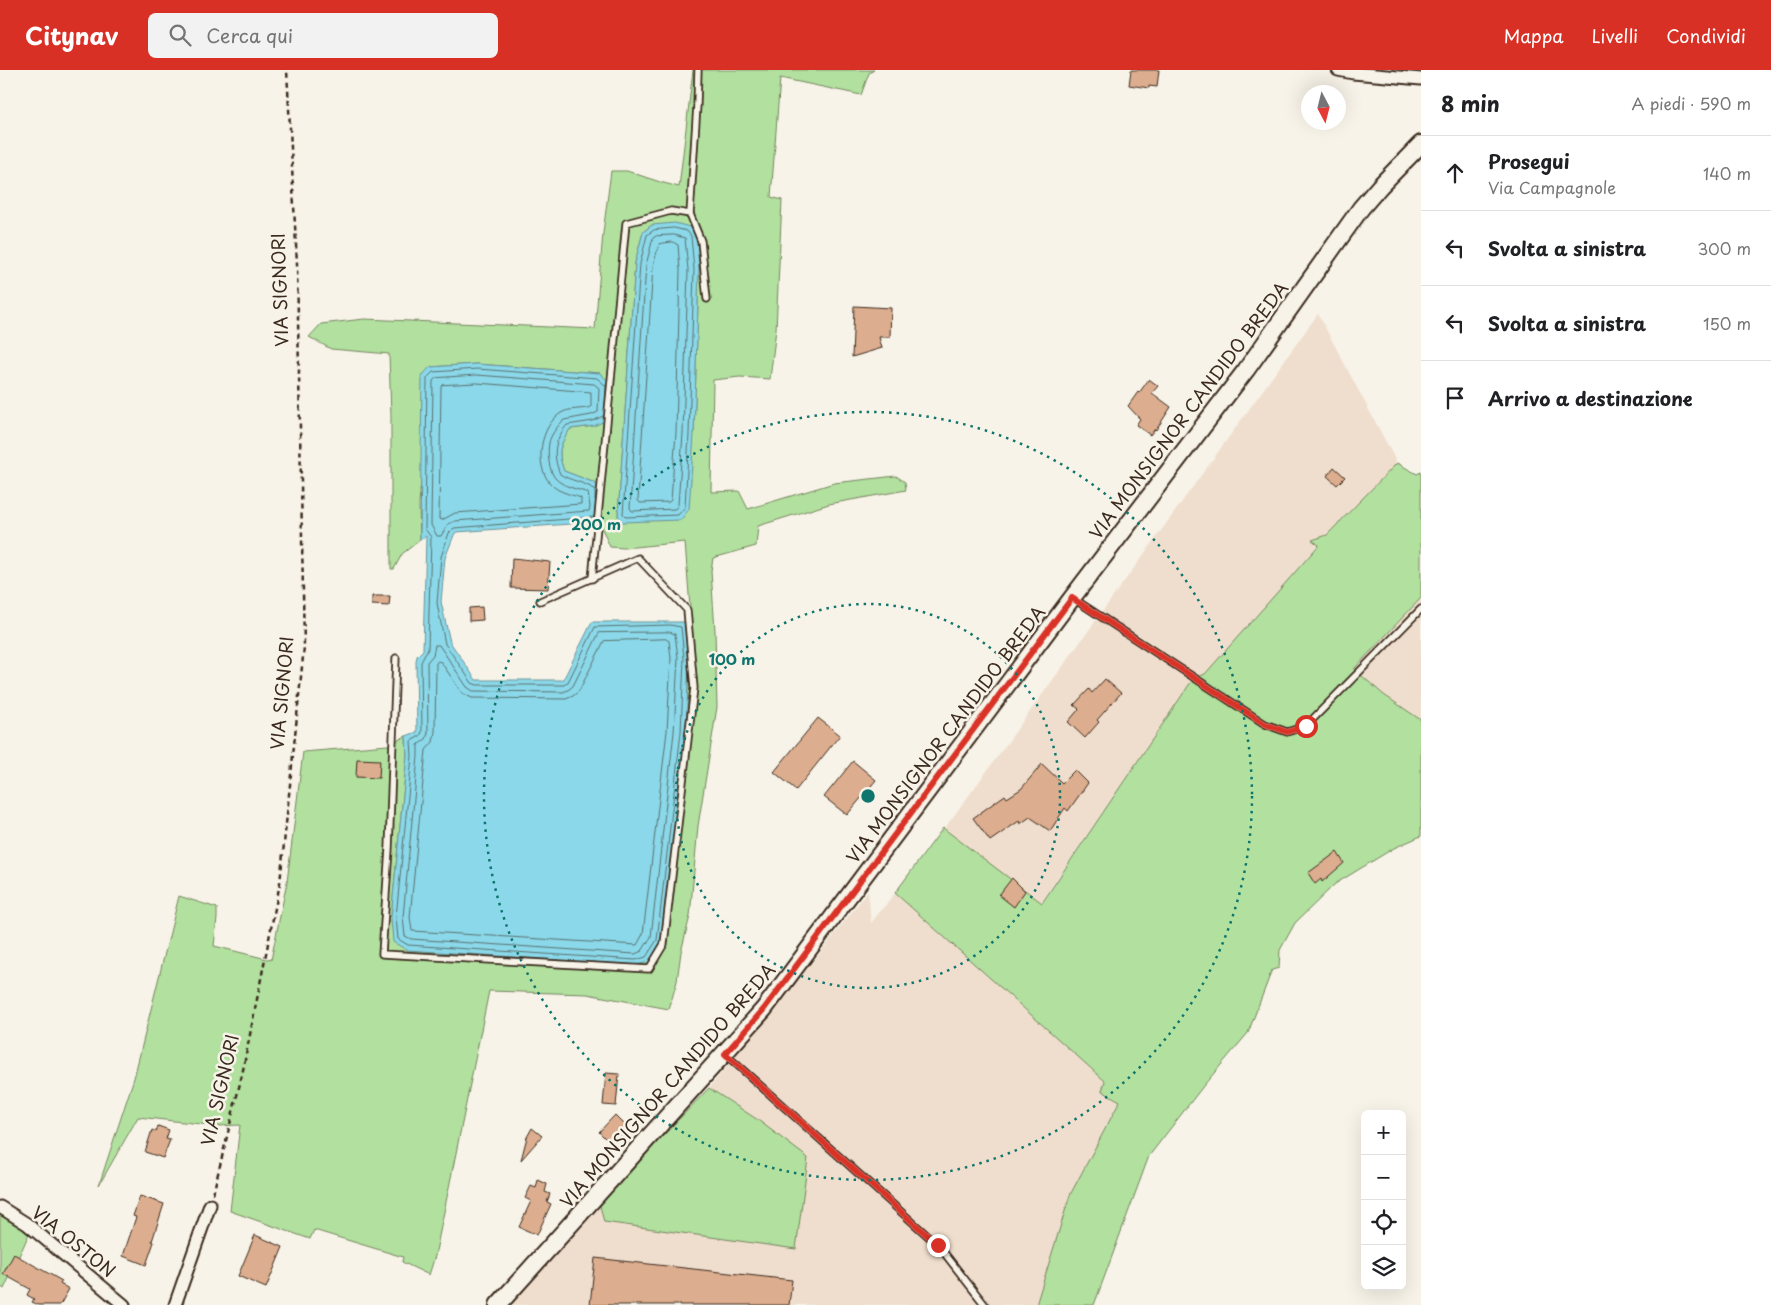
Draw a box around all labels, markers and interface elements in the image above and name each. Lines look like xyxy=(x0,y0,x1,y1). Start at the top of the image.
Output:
search box xyxy=(148,13,498,58)
text: Citynav xyxy=(25,17,118,53)
icon: search xyxy=(166,21,194,49)
text: Cerca qui xyxy=(206,21,293,49)
text: Mappa xyxy=(1504,22,1564,49)
text: Livelli xyxy=(1592,22,1638,49)
text: Condividi xyxy=(1666,22,1746,49)
north arrow xyxy=(1301,85,1346,130)
text: 8 min xyxy=(1441,87,1500,119)
text: A piedi · 590 m xyxy=(1631,91,1751,115)
text: Prosegui xyxy=(1488,147,1570,175)
icon: ahead xyxy=(1441,159,1469,187)
text: 140 m xyxy=(1703,161,1751,185)
text: Via Campagnole xyxy=(1488,175,1616,199)
street label: VIA SIGNORI xyxy=(264,233,294,347)
icon: left xyxy=(1441,234,1469,262)
text: Svolta a sinistra xyxy=(1488,234,1646,262)
text: 300 m xyxy=(1697,236,1751,260)
street label: VIA MONSIGNOR CANDIDO BREDA xyxy=(1082,275,1294,545)
icon: left xyxy=(1441,309,1469,337)
text: Svolta a sinistra xyxy=(1488,309,1646,337)
text: 150 m xyxy=(1703,311,1751,335)
icon: arrive xyxy=(1441,384,1469,412)
text: Arrivo a destinazione xyxy=(1488,384,1693,412)
text: 200 m xyxy=(571,512,621,535)
street label: VIA MONSIGNOR CANDIDO BREDA xyxy=(839,599,1051,869)
street label: VIA SIGNORI xyxy=(263,635,299,751)
text: 100 m xyxy=(709,647,755,670)
route start xyxy=(1295,715,1318,738)
centre of rings xyxy=(859,787,877,805)
street label: VIA MONSIGNOR CANDIDO BREDA xyxy=(553,957,781,1213)
street label: VIA SIGNORI xyxy=(193,1032,245,1148)
map controls xyxy=(1361,1110,1406,1290)
button: + xyxy=(1361,1110,1406,1155)
button: − xyxy=(1361,1155,1406,1200)
street label: VIA OSTON xyxy=(26,1199,122,1283)
button: locate xyxy=(1361,1200,1406,1245)
route end xyxy=(927,1234,950,1257)
button: layers xyxy=(1361,1245,1406,1290)

